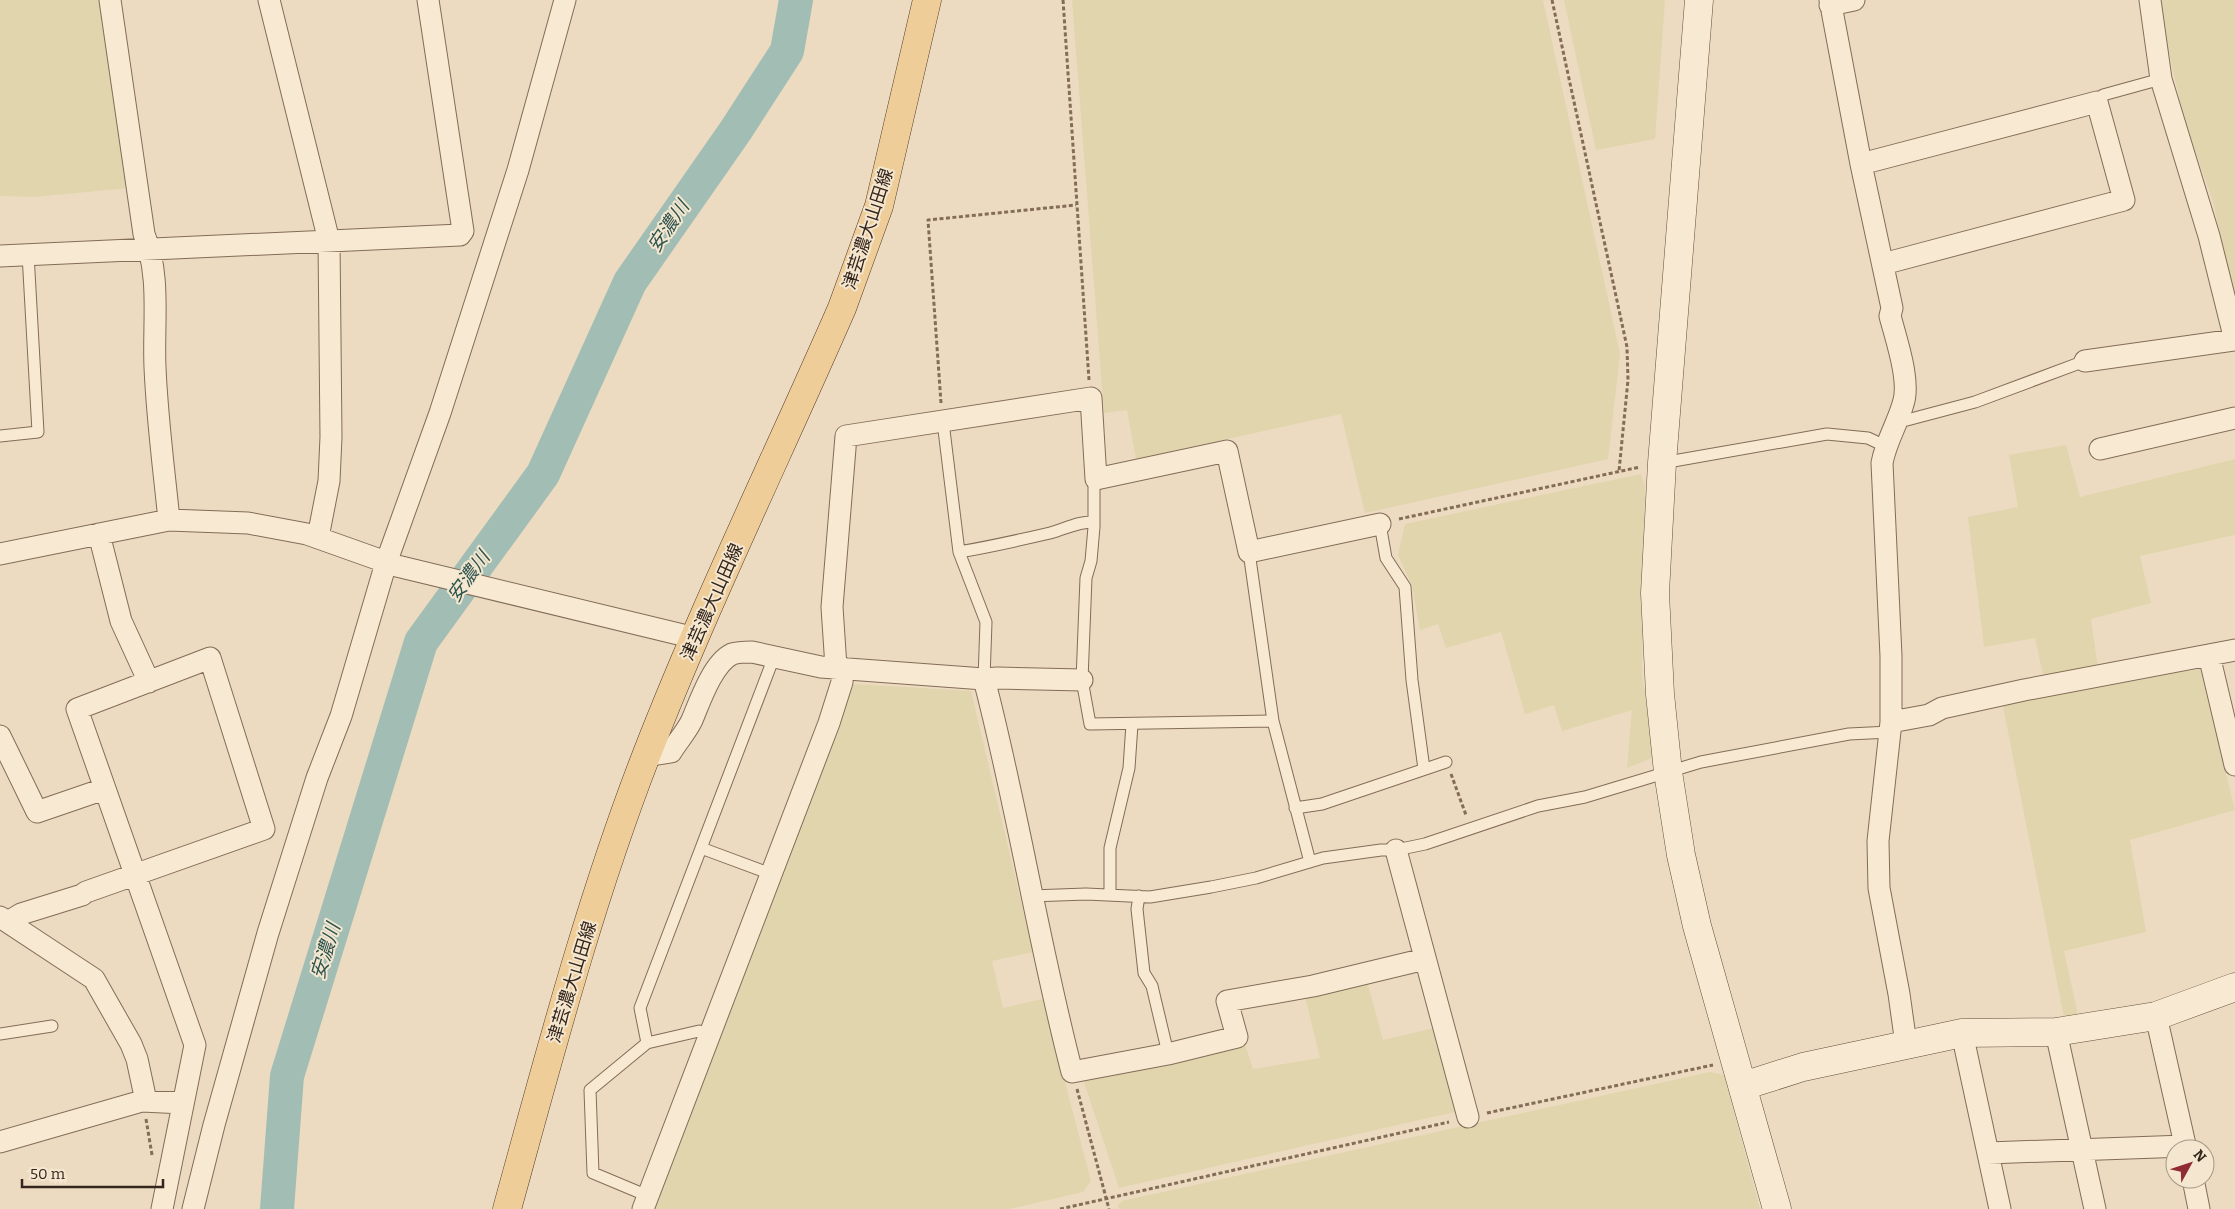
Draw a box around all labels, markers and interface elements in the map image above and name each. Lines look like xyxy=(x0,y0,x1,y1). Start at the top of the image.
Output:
street label: 津芸濃大山田線 xyxy=(838,166,898,292)
water label: 安濃川 xyxy=(643,195,695,256)
street label: 津芸濃大山田線 xyxy=(676,540,748,664)
water label: 安濃川 xyxy=(442,545,496,606)
water label: 安濃川 xyxy=(306,919,345,982)
street label: 津芸濃大山田線 xyxy=(543,919,601,1045)
north arrow xyxy=(2165,1139,2215,1189)
text: N xyxy=(2190,1146,2210,1166)
scale bar xyxy=(22,1156,164,1188)
text: 50 m xyxy=(30,1165,66,1183)

